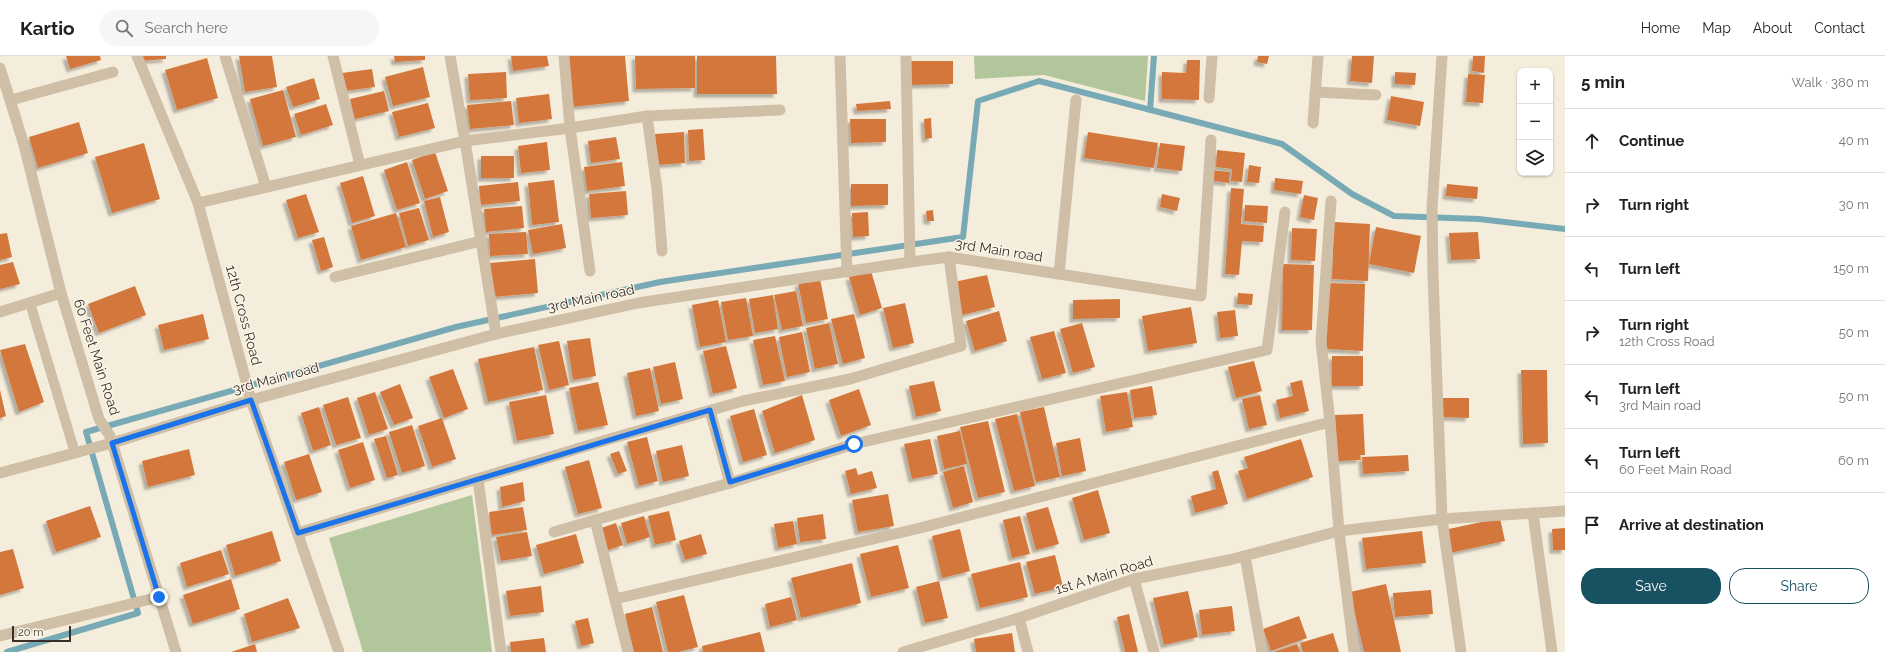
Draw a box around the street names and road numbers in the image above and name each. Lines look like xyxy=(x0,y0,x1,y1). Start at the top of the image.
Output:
street label: 3rd Main road xyxy=(954,235,1044,265)
street label: 12th Cross Road xyxy=(223,263,265,367)
street label: 3rd Main road xyxy=(546,281,636,315)
street label: 60 Feet Main Road xyxy=(71,297,123,417)
street label: 3rd Main road xyxy=(231,359,321,397)
street label: 1st A Main Road xyxy=(1053,553,1155,597)

